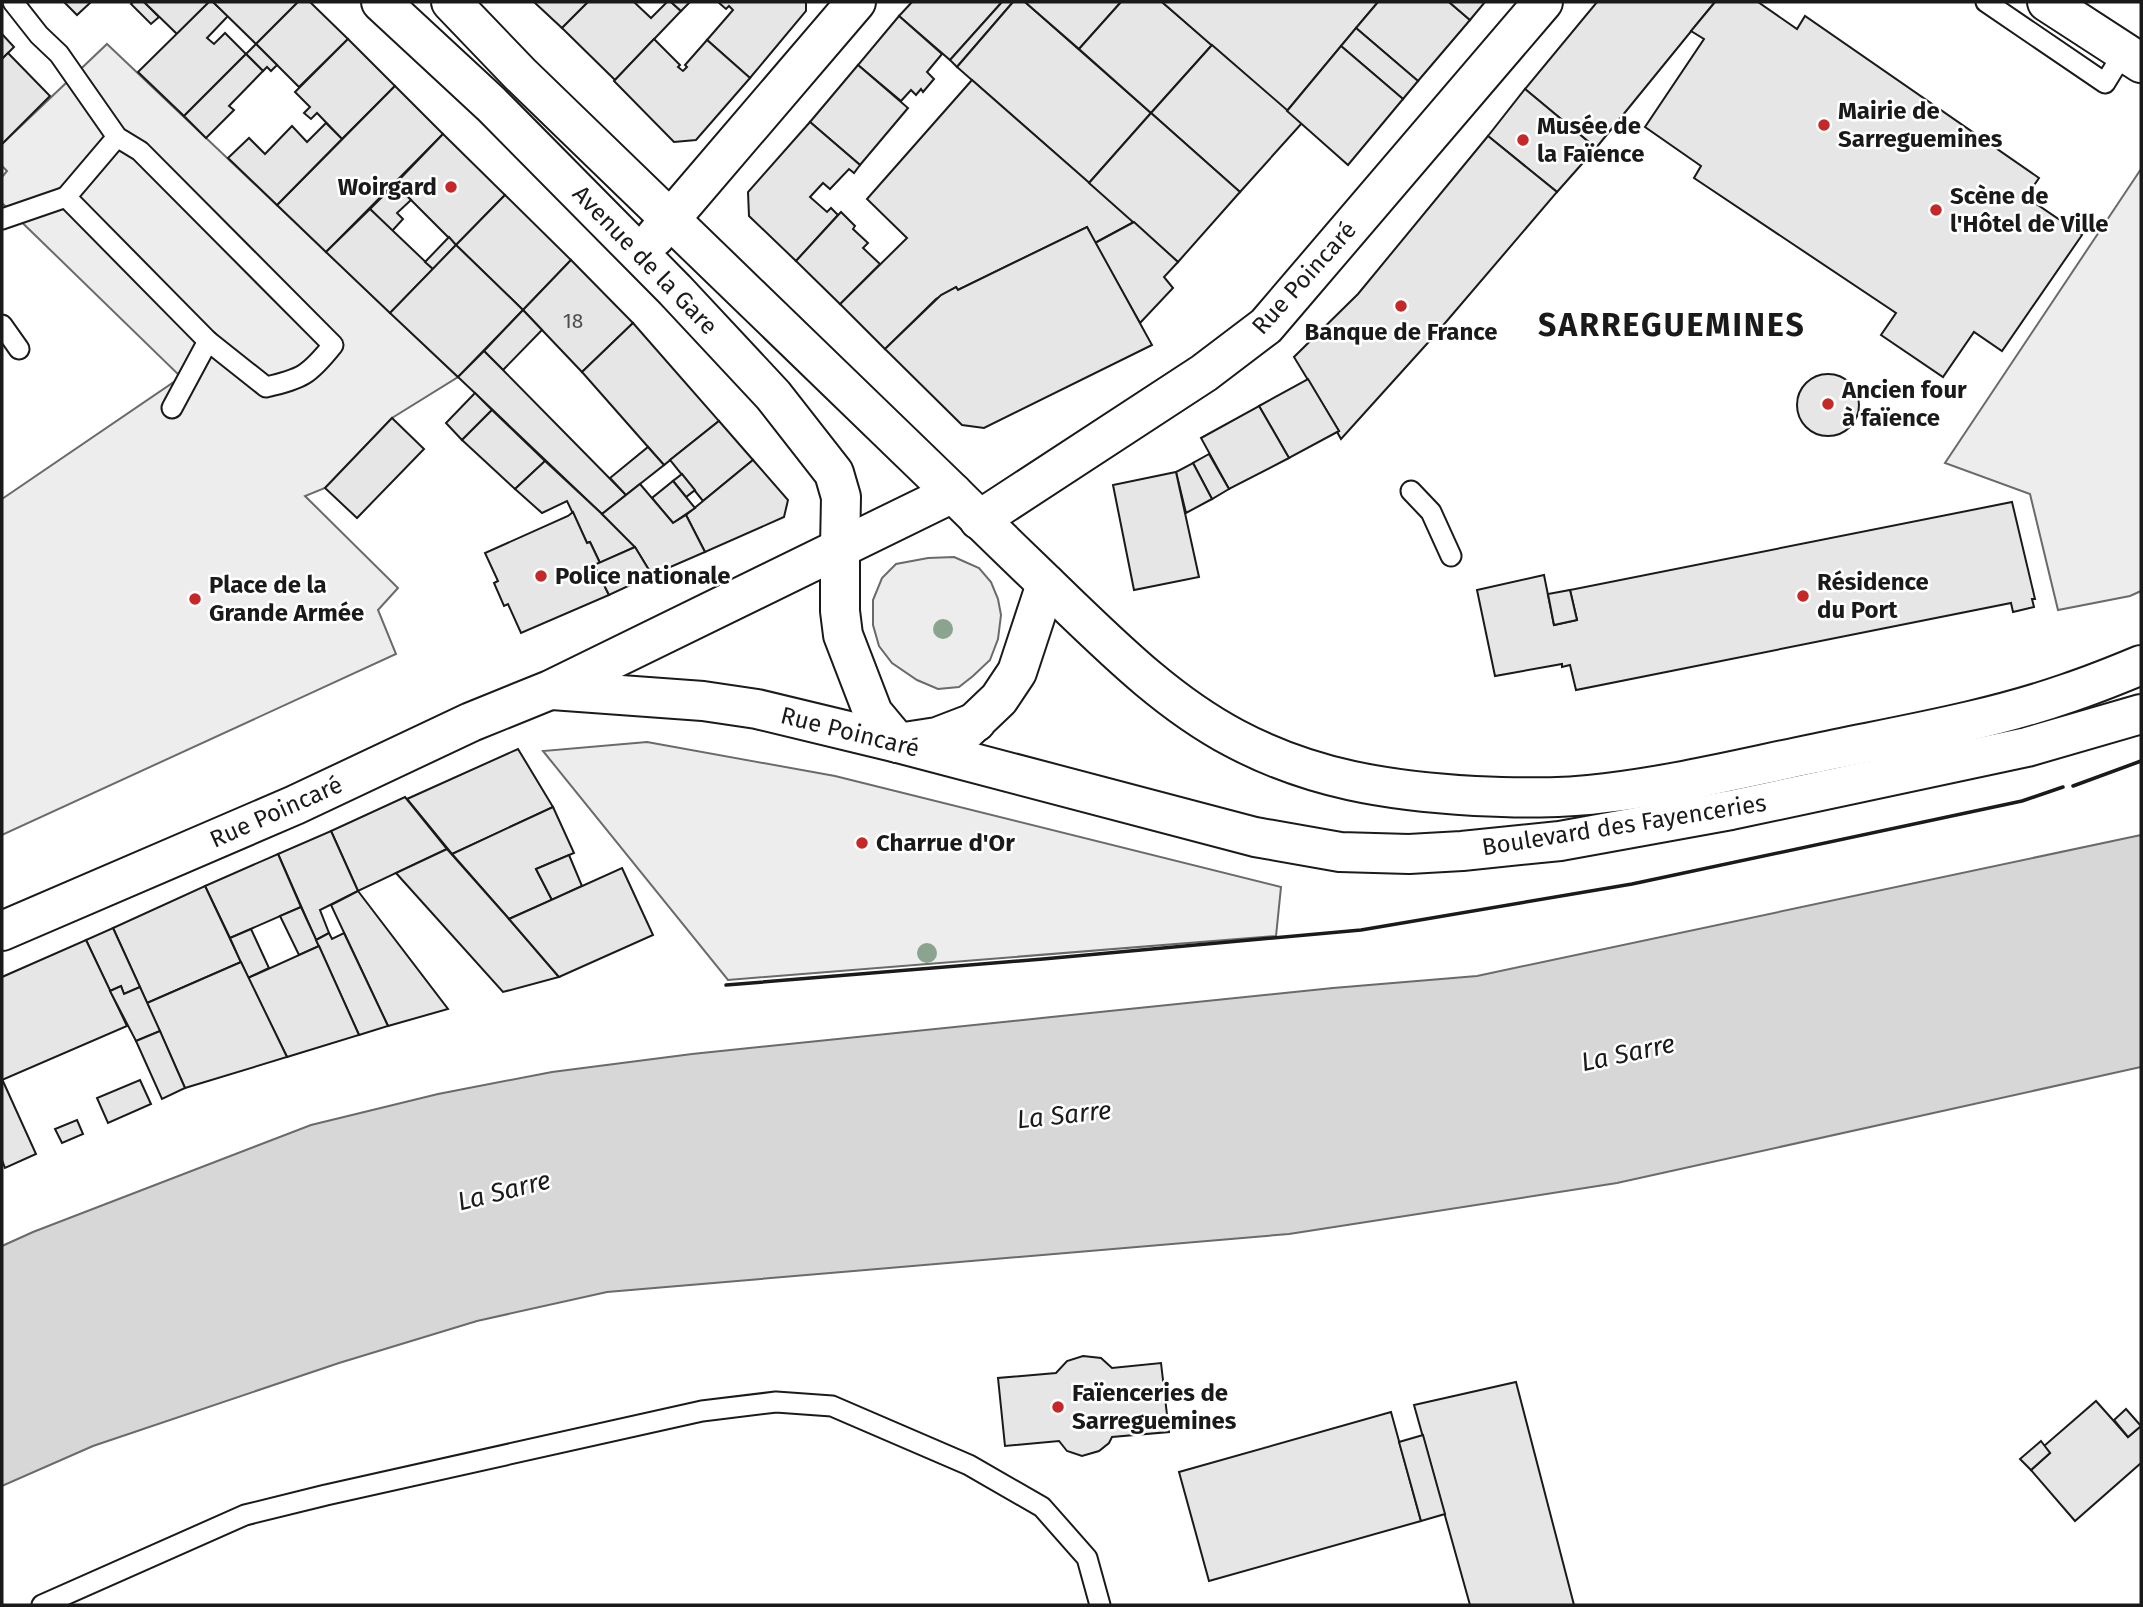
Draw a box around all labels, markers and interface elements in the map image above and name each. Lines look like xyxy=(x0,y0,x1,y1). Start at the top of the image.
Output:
place label: Mairie de Sarreguemines xyxy=(1838,97,2003,153)
place label: Musée de la Faïence xyxy=(1537,112,1644,168)
marker: Mairie de Sarreguemines xyxy=(1816,117,1832,133)
marker: Musée de la Faïence xyxy=(1515,132,1531,148)
place label: Woirgard xyxy=(338,173,437,201)
marker: Woirgard xyxy=(443,179,459,195)
street label: Avenue de la Gare xyxy=(567,180,723,340)
place label: Scène de l'Hôtel de Ville xyxy=(1950,182,2109,238)
marker: Scène de l'Hôtel de Ville xyxy=(1928,202,1944,218)
street label: Rue Poincaré xyxy=(1246,216,1362,340)
marker: Banque de France xyxy=(1393,298,1409,314)
district label: SARREGUEMINES xyxy=(1538,306,1806,344)
house number: 18 xyxy=(563,308,583,334)
place label: Banque de France xyxy=(1304,318,1498,346)
place label: Ancien four à faïence xyxy=(1841,376,1967,432)
marker: Ancien four à faïence xyxy=(1820,396,1836,412)
place label: Police nationale xyxy=(555,562,731,590)
marker: Police nationale xyxy=(533,568,549,584)
place label: Résidence du Port xyxy=(1817,568,1929,624)
place label: Place de la Grande Armée xyxy=(209,571,364,627)
marker: Résidence du Port xyxy=(1795,588,1811,604)
marker: Place de la Grande Armée xyxy=(187,591,203,607)
street label: Rue Poincaré xyxy=(778,701,922,763)
street label: Rue Poincaré xyxy=(205,770,347,854)
street label: Boulevard des Fayenceries xyxy=(1480,789,1768,861)
place label: Charrue d'Or xyxy=(876,829,1015,857)
marker: Charrue d'Or xyxy=(854,835,870,851)
water label: La Sarre xyxy=(1578,1028,1678,1078)
water label: La Sarre xyxy=(1015,1095,1113,1135)
water label: La Sarre xyxy=(454,1164,554,1218)
place label: Faïenceries de Sarreguemines xyxy=(1072,1379,1237,1435)
marker: Faïenceries de Sarreguemines xyxy=(1050,1399,1066,1415)

